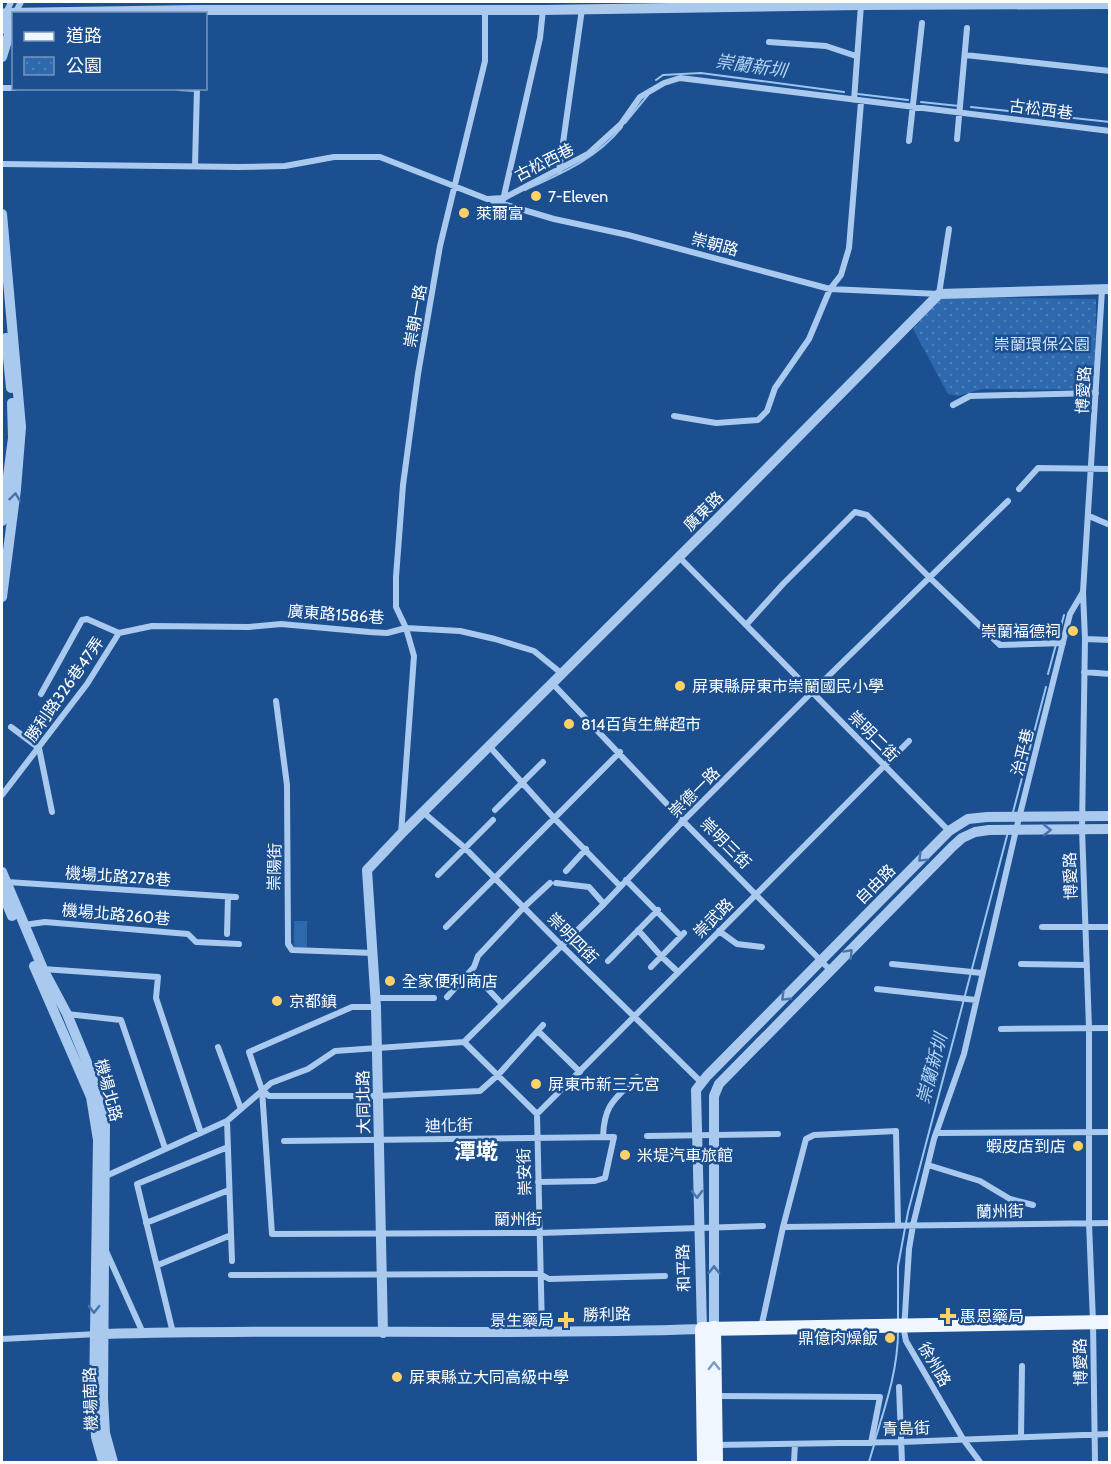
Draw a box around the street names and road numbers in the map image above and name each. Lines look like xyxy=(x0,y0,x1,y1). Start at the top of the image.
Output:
street label: 古松西巷 xyxy=(1008,96,1074,123)
street label: 古松西巷 xyxy=(511,139,577,185)
street label: 崇朝路 xyxy=(689,229,741,260)
street label: 崇朝一路 xyxy=(401,283,430,349)
street label: 博愛路 xyxy=(1073,366,1094,414)
street label: 廣東路 xyxy=(680,488,727,535)
street label: 廣東路1586巷 xyxy=(287,602,385,627)
street label: 勝利路326巷47弄 xyxy=(21,633,108,745)
street label: 崇明二街 xyxy=(844,707,903,766)
street label: 治平巷 xyxy=(1007,727,1038,778)
street label: 崇德一路 xyxy=(665,763,724,822)
street label: 崇明三街 xyxy=(696,814,755,873)
street label: 崇陽街 xyxy=(265,843,284,891)
street label: 博愛路 xyxy=(1060,852,1081,900)
street label: 自由路 xyxy=(852,861,899,908)
street label: 機場北路278巷 xyxy=(64,863,172,890)
street label: 崇武路 xyxy=(690,895,737,942)
street label: 機場北路260巷 xyxy=(61,900,171,929)
street label: 崇明四街 xyxy=(543,909,602,968)
street label: 機場北路 xyxy=(91,1057,126,1124)
street label: 大同北路 xyxy=(353,1070,374,1134)
street label: 迪化街 xyxy=(425,1116,473,1135)
street label: 崇安街 xyxy=(514,1148,535,1196)
street label: 蘭州街 xyxy=(976,1202,1024,1221)
street label: 蘭州街 xyxy=(494,1210,542,1229)
street label: 和平路 xyxy=(673,1244,694,1292)
street label: 勝利路 xyxy=(583,1305,631,1324)
street label: 博愛路 xyxy=(1071,1338,1090,1386)
street label: 徐州路 xyxy=(914,1339,955,1390)
street label: 機場南路 xyxy=(80,1367,101,1431)
street label: 青島街 xyxy=(882,1418,930,1439)

